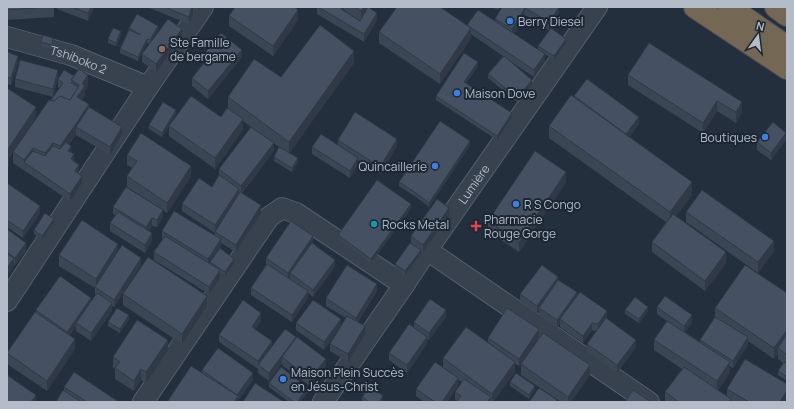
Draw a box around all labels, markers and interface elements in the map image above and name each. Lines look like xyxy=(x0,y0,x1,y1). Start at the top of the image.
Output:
place label: Berry Diesel xyxy=(518,13,584,30)
marker: Berry Diesel xyxy=(505,16,515,26)
north arrow xyxy=(738,16,778,56)
text: N xyxy=(755,18,766,34)
place label: Ste Famille de bergame xyxy=(170,34,236,65)
street label: Tshiboko 2 xyxy=(48,41,110,78)
marker: Ste Famille de bergame xyxy=(157,44,167,54)
place label: Maison Dove xyxy=(465,85,535,102)
marker: Maison Dove xyxy=(452,88,462,98)
place label: Boutiques xyxy=(700,129,757,146)
marker: Boutiques xyxy=(760,132,770,142)
place label: Quincaillerie xyxy=(358,158,427,175)
marker: Quincaillerie xyxy=(430,161,440,171)
street label: Lumière xyxy=(454,161,493,207)
place label: R S Congo xyxy=(524,196,581,213)
marker: R S Congo xyxy=(511,199,521,209)
place label: Pharmacie Rouge Gorge xyxy=(484,211,556,242)
place label: Rocks Metal xyxy=(382,216,449,233)
marker: Rocks Metal xyxy=(369,219,379,229)
marker: Pharmacie Rouge Gorge xyxy=(471,221,481,231)
place label: Maison Plein Succès en Jésus-Christ xyxy=(291,364,404,395)
marker: Maison Plein Succès en Jésus-Christ xyxy=(278,374,288,384)

